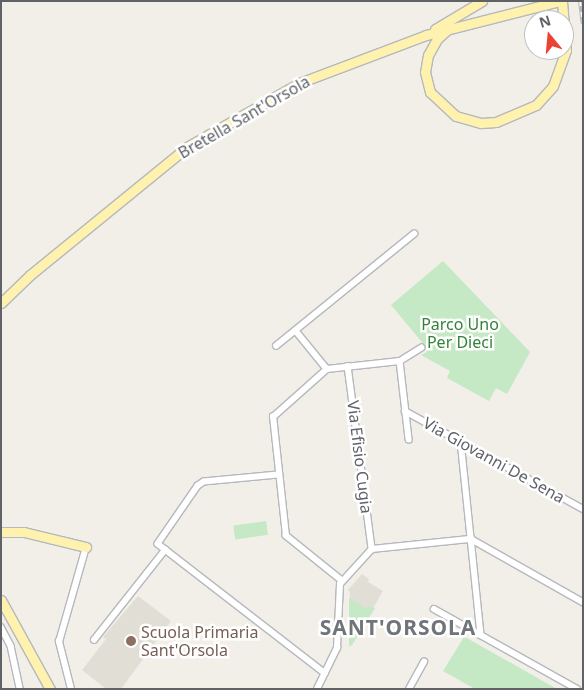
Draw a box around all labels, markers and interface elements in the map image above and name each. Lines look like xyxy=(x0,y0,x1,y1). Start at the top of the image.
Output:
north arrow xyxy=(524,10,574,60)
text: N xyxy=(537,10,553,32)
street label: Bretella Sant'Orsola xyxy=(175,71,313,163)
park label: Parco Uno Per Dieci xyxy=(421,314,499,352)
street label: Via Efisio Cugia xyxy=(344,399,376,515)
street label: Via Giovanni De Sena xyxy=(420,413,568,507)
district label: SANT'ORSOLA xyxy=(318,614,478,640)
place label: Scuola Primaria Sant'Orsola xyxy=(141,622,258,660)
marker: Scuola Primaria Sant'Orsola xyxy=(125,635,137,647)

